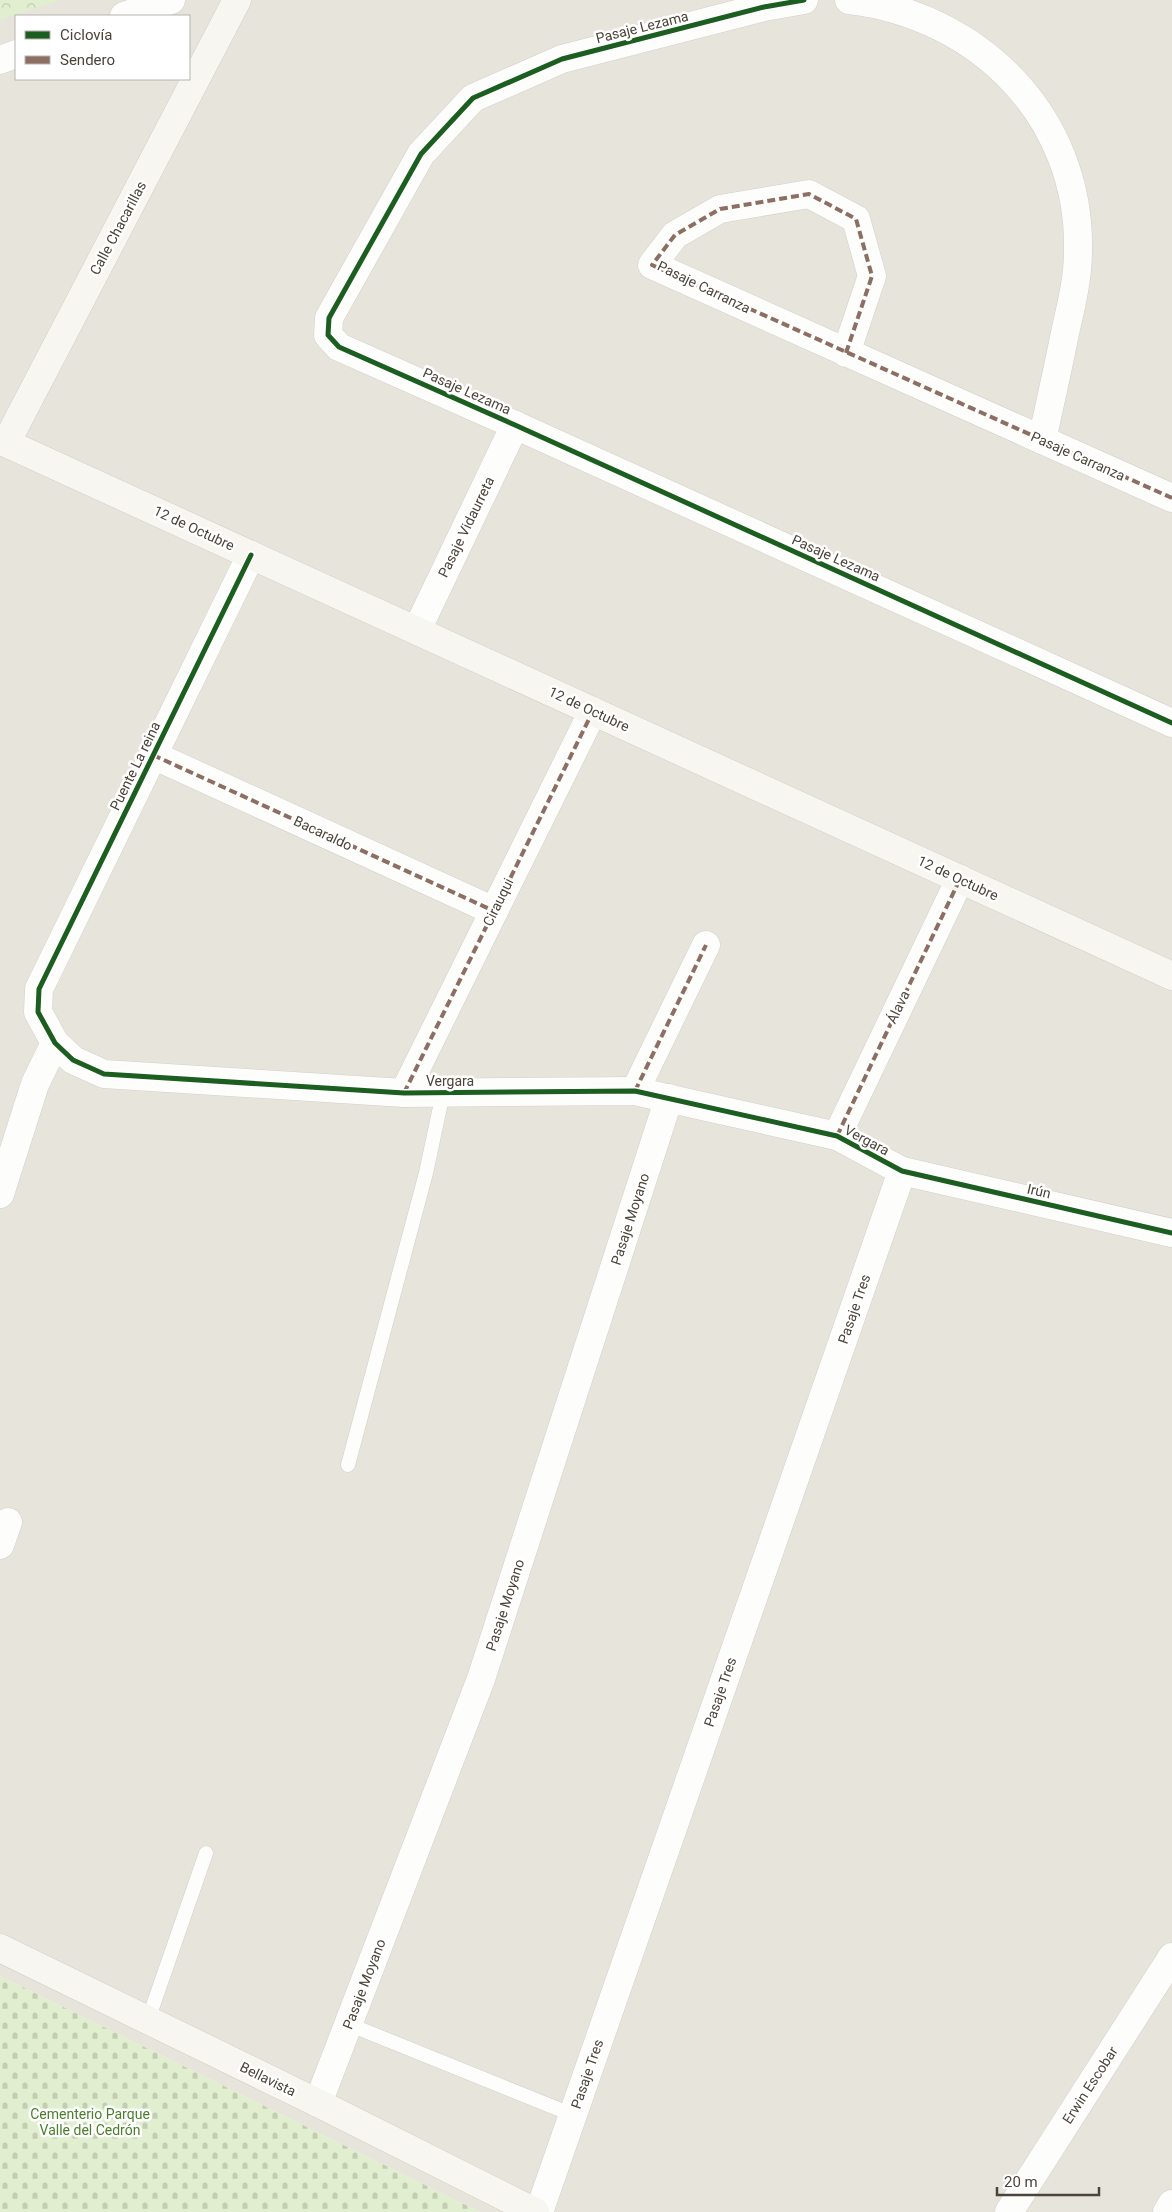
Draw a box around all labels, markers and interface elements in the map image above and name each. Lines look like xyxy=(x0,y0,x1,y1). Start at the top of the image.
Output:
street label: Pasaje Lezama xyxy=(594,8,690,46)
legend xyxy=(15,15,190,80)
text: Ciclovía xyxy=(60,26,113,44)
text: Sendero xyxy=(60,51,115,69)
street label: Calle Chacarillas xyxy=(87,178,149,278)
street label: Pasaje Carranza xyxy=(655,258,753,316)
street label: Pasaje Lezama xyxy=(420,364,514,418)
street label: Pasaje Carranza xyxy=(1028,428,1128,484)
street label: Pasaje Vidaurreta xyxy=(435,474,497,580)
street label: 12 de Octubre xyxy=(151,502,237,554)
street label: Pasaje Lezama xyxy=(789,531,883,585)
street label: 12 de Octubre xyxy=(546,683,632,735)
street label: Puente La reina xyxy=(107,719,163,813)
street label: Bacaraldo xyxy=(291,813,355,853)
street label: 12 de Octubre xyxy=(915,852,1001,904)
street label: Cirauqui xyxy=(480,875,516,929)
street label: Álava xyxy=(882,988,913,1026)
street label: Vergara xyxy=(426,1073,474,1089)
street label: Vergara xyxy=(842,1122,892,1158)
street label: Pasaje Moyano xyxy=(608,1171,652,1267)
street label: Irún xyxy=(1026,1181,1052,1201)
street label: Pasaje Tres xyxy=(835,1272,873,1346)
street label: Pasaje Moyano xyxy=(483,1557,527,1653)
street label: Pasaje Tres xyxy=(701,1655,739,1729)
street label: Pasaje Moyano xyxy=(339,1937,389,2031)
street label: Pasaje Tres xyxy=(568,2037,606,2111)
street label: Erwin Escobar xyxy=(1059,2043,1121,2127)
street label: Bellavista xyxy=(237,2059,299,2099)
park label: Cementerio Parque Valle del Cedrón xyxy=(30,2106,150,2138)
scale bar xyxy=(997,2164,1100,2196)
text: 20 m xyxy=(1004,2173,1038,2191)

